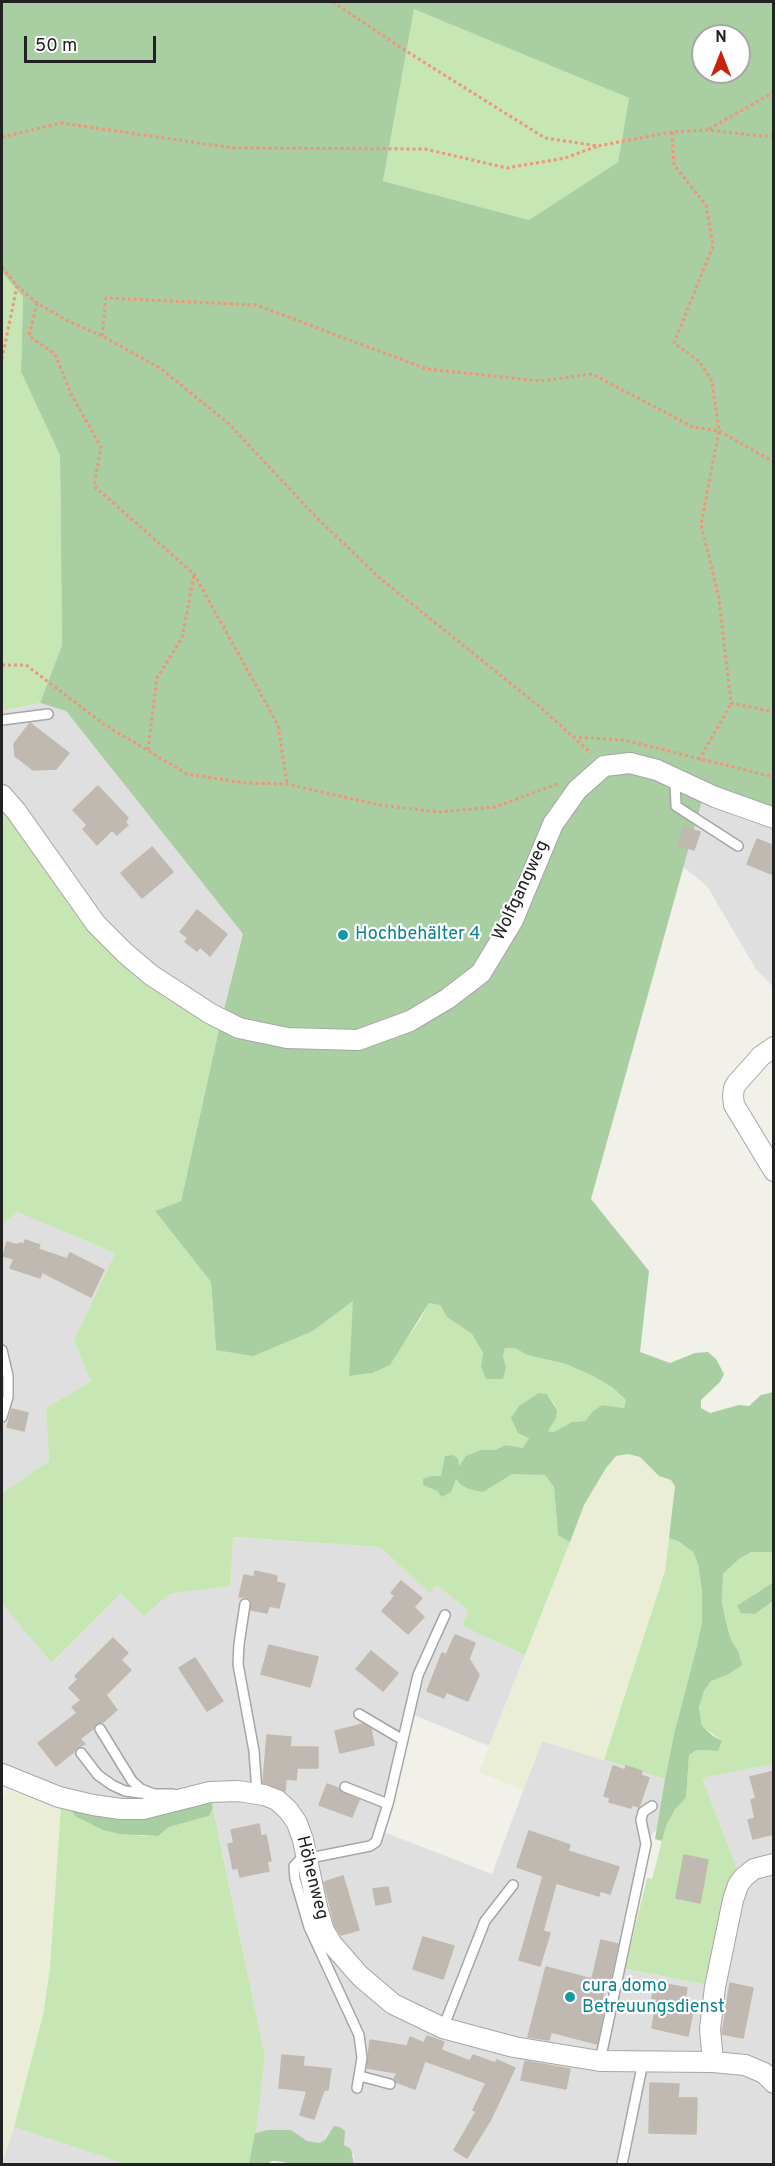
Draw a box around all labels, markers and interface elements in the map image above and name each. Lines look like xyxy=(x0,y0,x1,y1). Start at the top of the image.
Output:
scale bar xyxy=(27,24,159,62)
north arrow xyxy=(691,24,751,84)
text: N xyxy=(715,28,727,48)
text: 50 m xyxy=(35,35,77,58)
street label: Wolfgangweg xyxy=(489,837,555,945)
place label: Hochbehälter 4 xyxy=(355,924,480,946)
marker: Hochbehälter 4 xyxy=(336,928,350,942)
street label: Höhenweg xyxy=(290,1834,332,1922)
place label: cura domo Betreuungsdienst xyxy=(582,1976,725,2018)
marker: cura domo Betreuungsdienst xyxy=(563,1990,577,2004)

